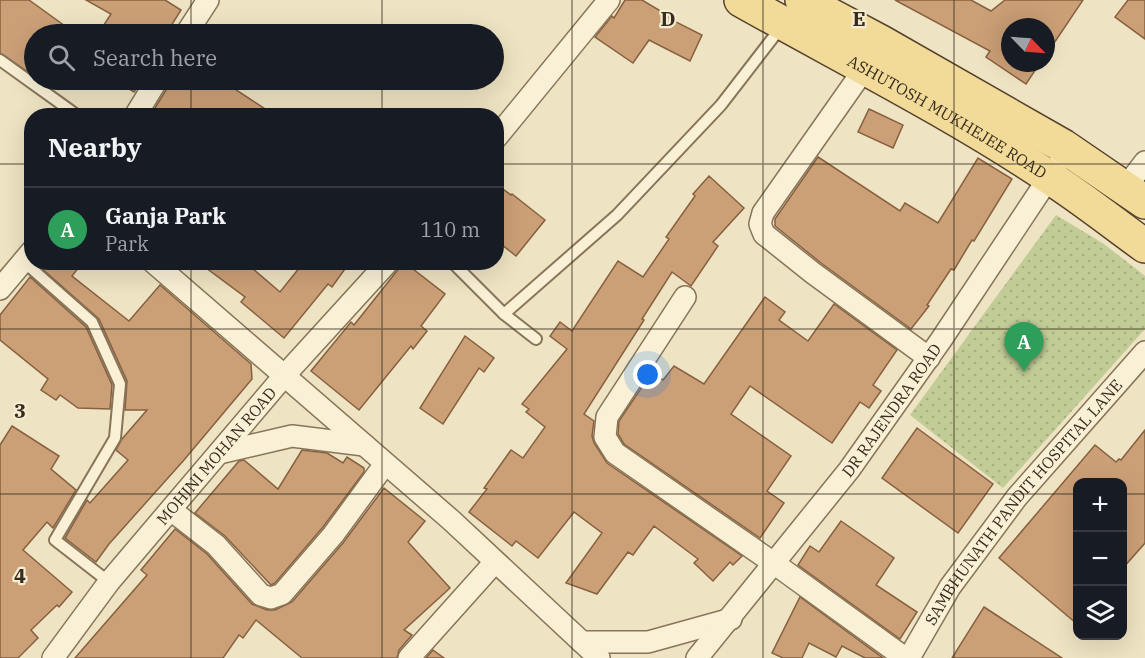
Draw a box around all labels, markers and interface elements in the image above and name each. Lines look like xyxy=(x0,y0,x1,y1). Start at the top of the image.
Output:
text: D xyxy=(660,5,676,32)
text: E xyxy=(852,5,866,32)
north arrow xyxy=(1001,18,1055,72)
search box xyxy=(24,24,504,90)
icon: search xyxy=(45,41,78,74)
text: Search here xyxy=(93,43,217,72)
street label: ASHUTOSH MUKHEJEE ROAD xyxy=(844,51,1051,183)
text: Nearby xyxy=(48,130,142,164)
text: Ganja Park xyxy=(105,201,226,230)
text: A xyxy=(61,216,74,243)
text: 110 m xyxy=(420,216,480,243)
text: Park xyxy=(105,230,149,257)
pin: A xyxy=(1004,322,1044,372)
street label: DR RAJENDRA ROAD xyxy=(837,340,945,481)
your location xyxy=(633,360,662,389)
street label: SAMBHUNATH PANDIT HOSPITAL LANE xyxy=(920,375,1126,629)
street label: MOHINI MOHAN ROAD xyxy=(152,383,280,529)
text: 3 xyxy=(14,397,26,424)
map controls xyxy=(1073,478,1127,640)
button: + xyxy=(1073,478,1127,532)
button: − xyxy=(1073,532,1127,586)
text: 4 xyxy=(14,562,26,589)
button: layers xyxy=(1073,586,1127,640)

